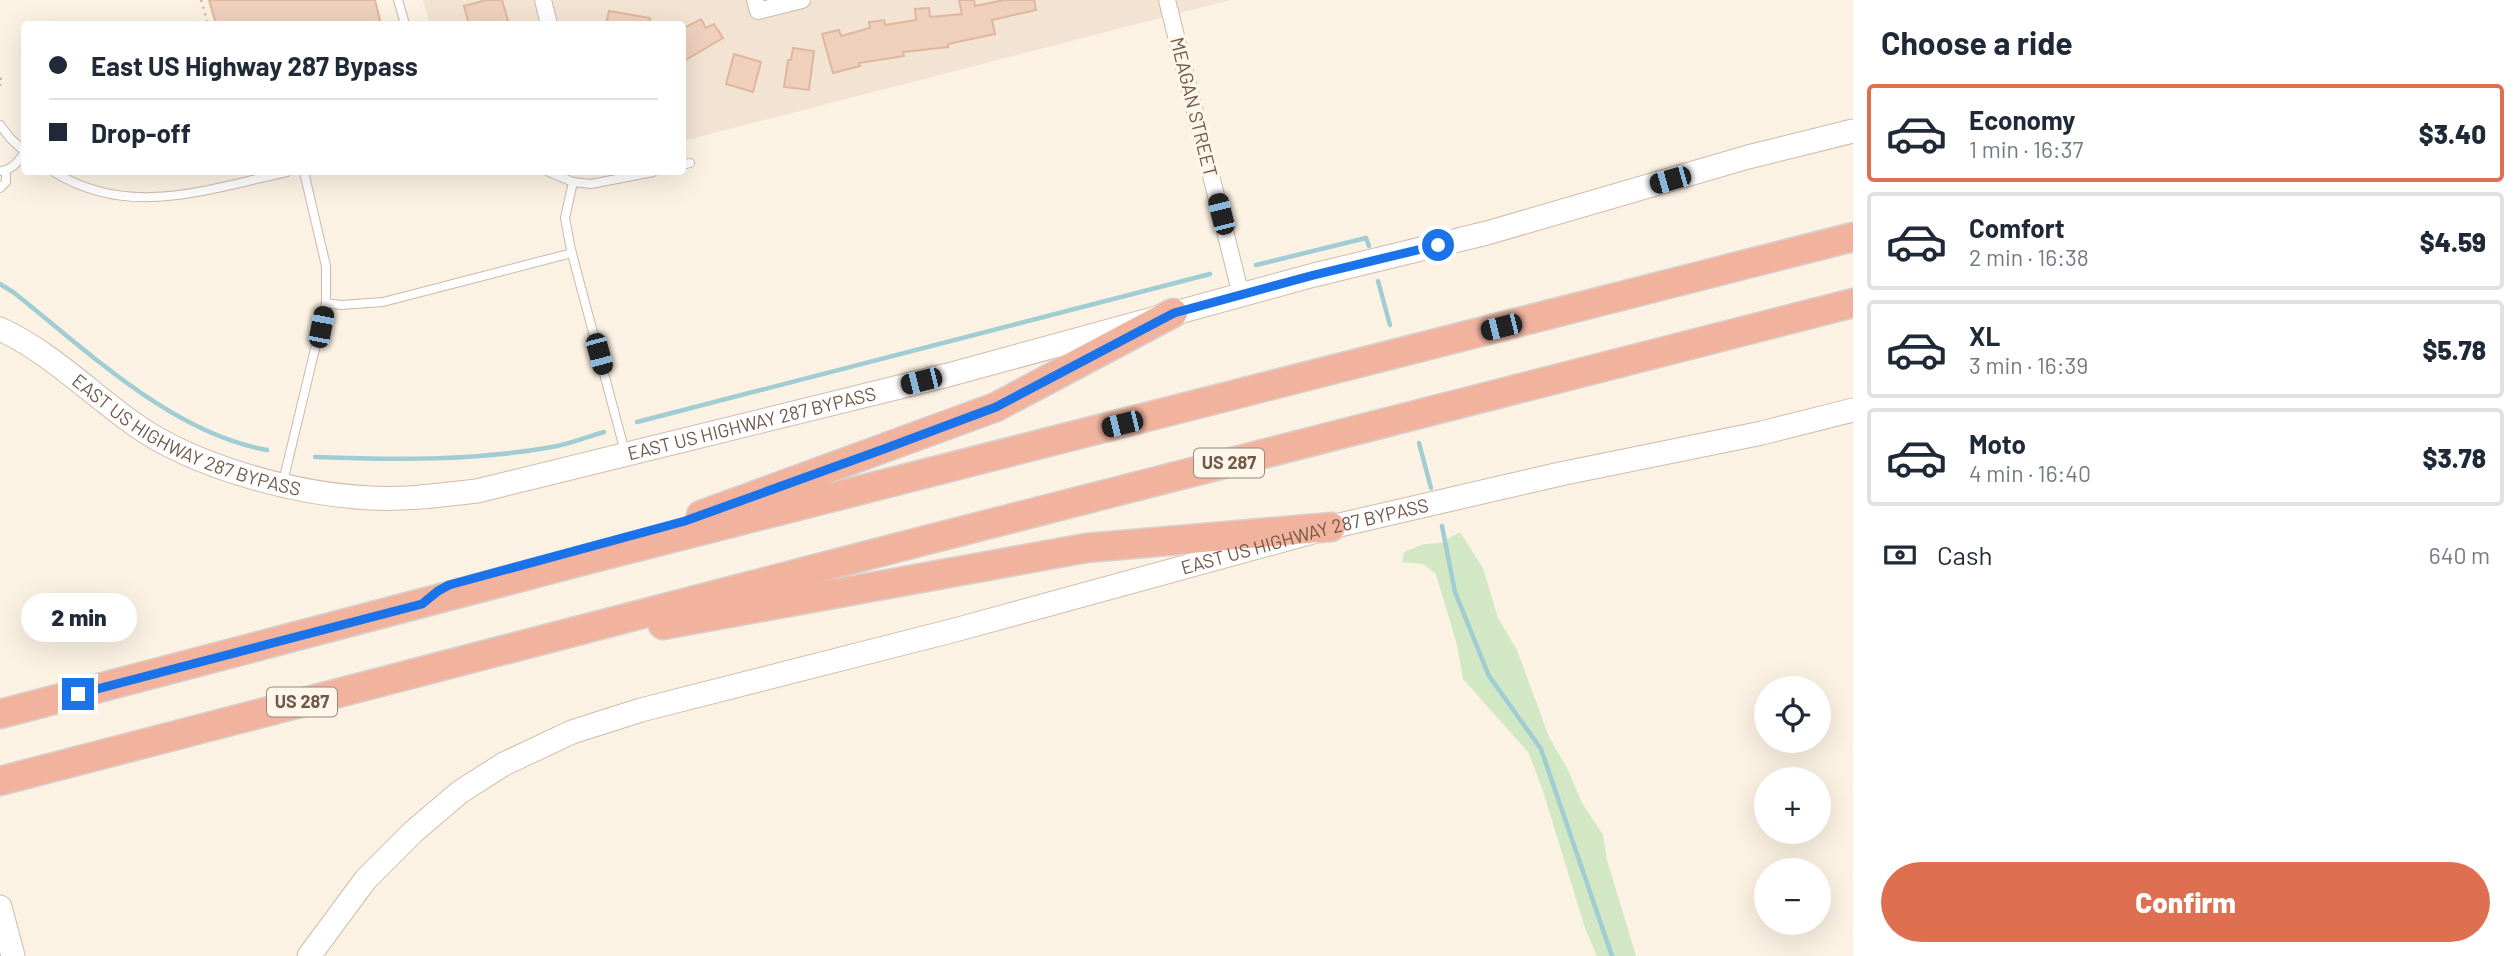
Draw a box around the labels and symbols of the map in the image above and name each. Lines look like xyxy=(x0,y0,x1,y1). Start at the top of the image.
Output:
street label: MEAGAN STREET xyxy=(1166,35,1223,179)
car xyxy=(1647,164,1694,196)
car xyxy=(1206,191,1237,237)
route start xyxy=(1422,229,1454,261)
car xyxy=(307,304,336,350)
car xyxy=(1479,312,1524,342)
car xyxy=(584,331,615,377)
car xyxy=(899,366,944,396)
street label: EAST US HIGHWAY 287 BYPASS xyxy=(68,368,303,500)
street label: EAST US HIGHWAY 287 BYPASS xyxy=(625,381,878,465)
car xyxy=(1100,409,1145,439)
road number: US 287 xyxy=(1194,448,1264,477)
street label: EAST US HIGHWAY 287 BYPASS xyxy=(1178,493,1431,579)
callout: 2 min xyxy=(20,592,136,642)
route end xyxy=(62,678,94,710)
road number: US 287 xyxy=(267,688,337,716)

